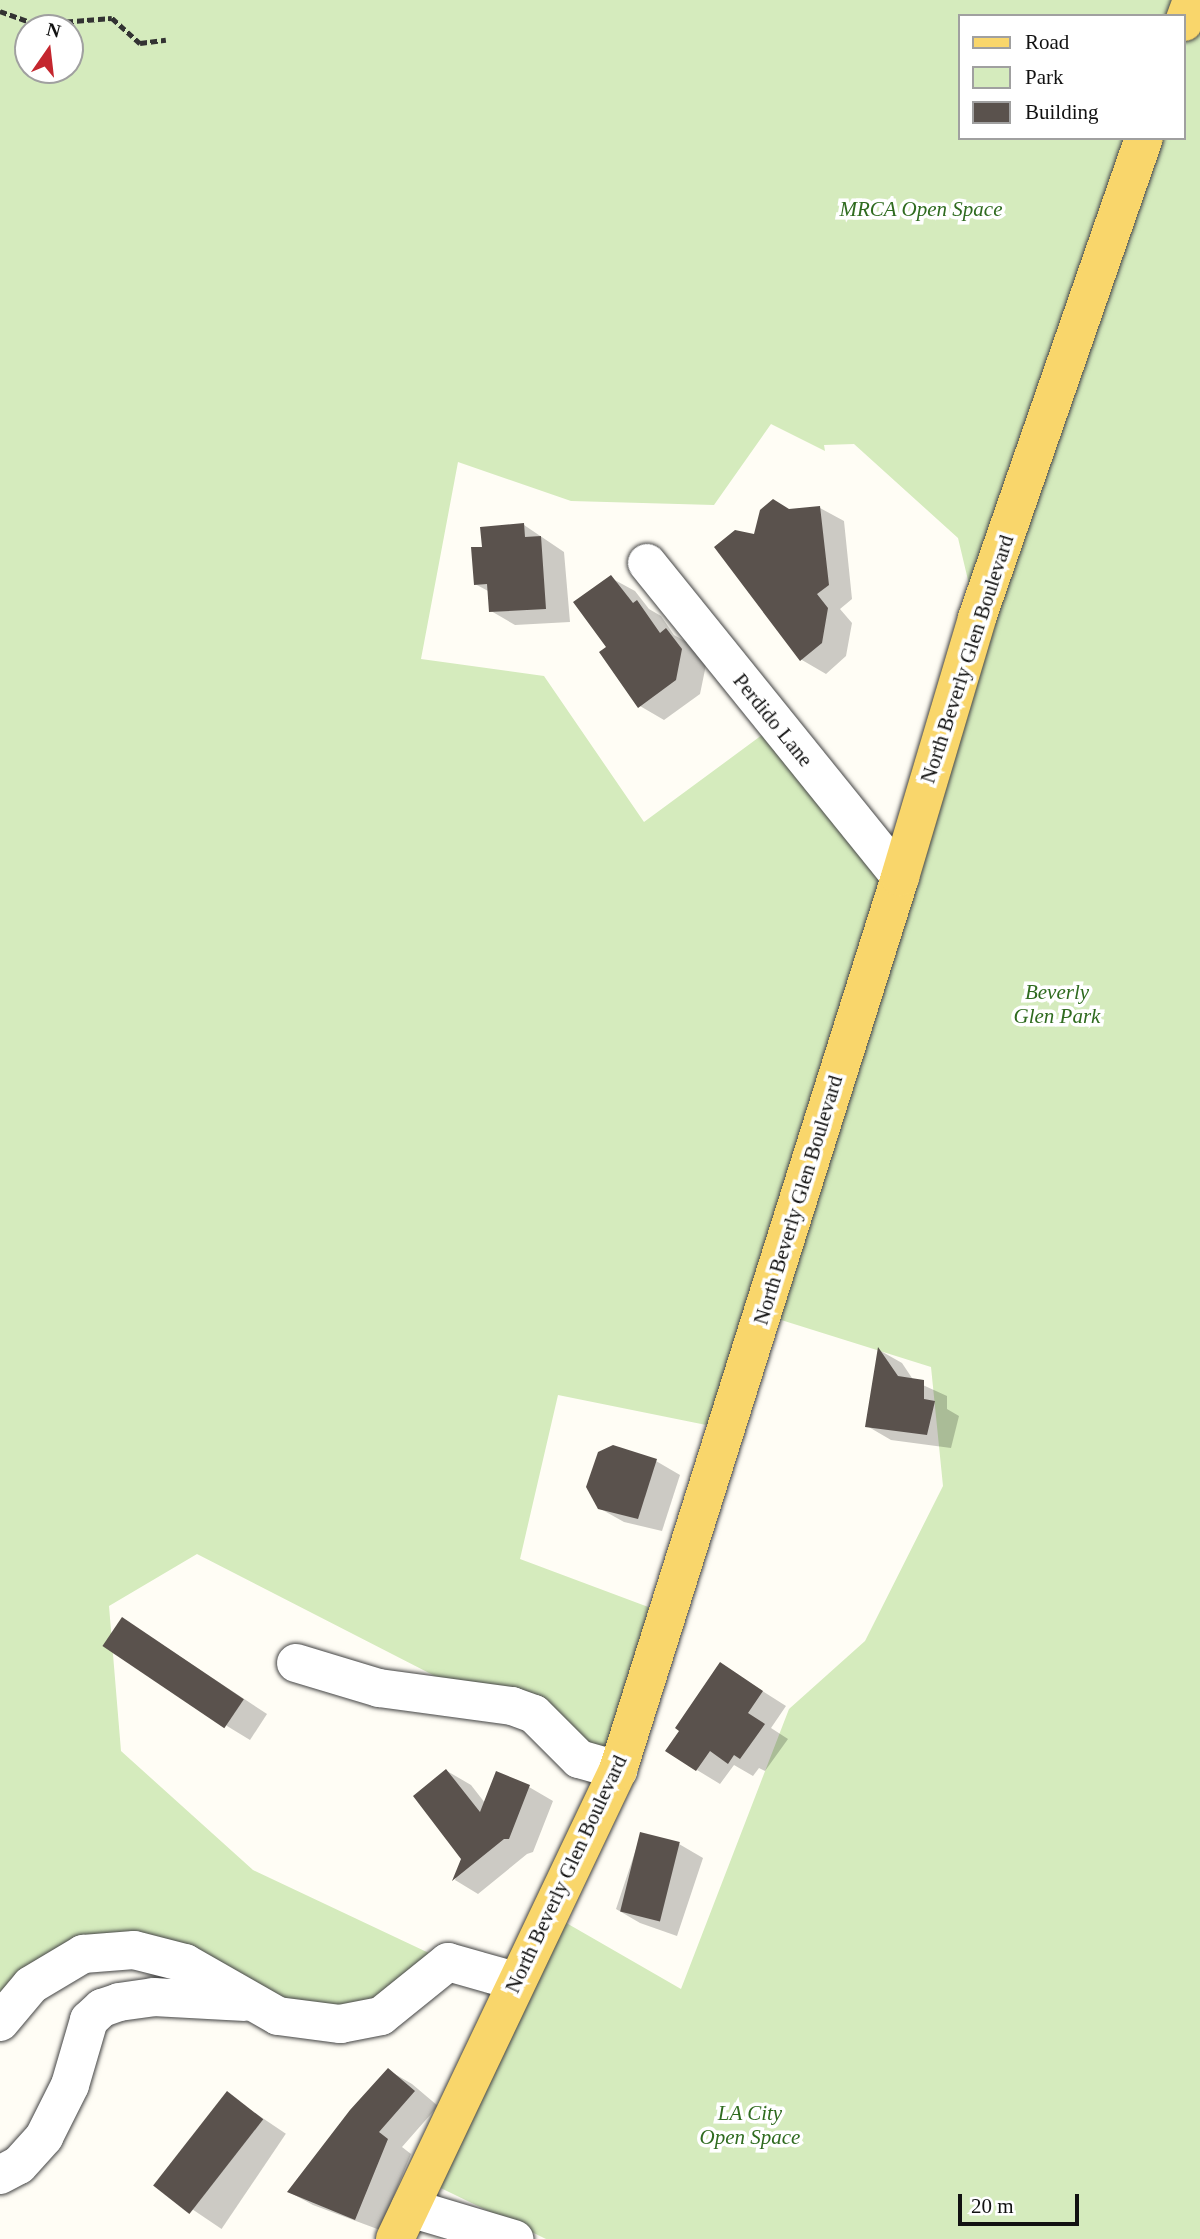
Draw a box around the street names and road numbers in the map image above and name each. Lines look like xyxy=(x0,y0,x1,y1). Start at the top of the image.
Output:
street label: North Beverly Glen Boulevard xyxy=(915,532,1019,786)
street label: Perdido Lane xyxy=(728,668,818,772)
street label: North Beverly Glen Boulevard xyxy=(748,1072,848,1328)
street label: North Beverly Glen Boulevard xyxy=(500,1751,632,1997)

